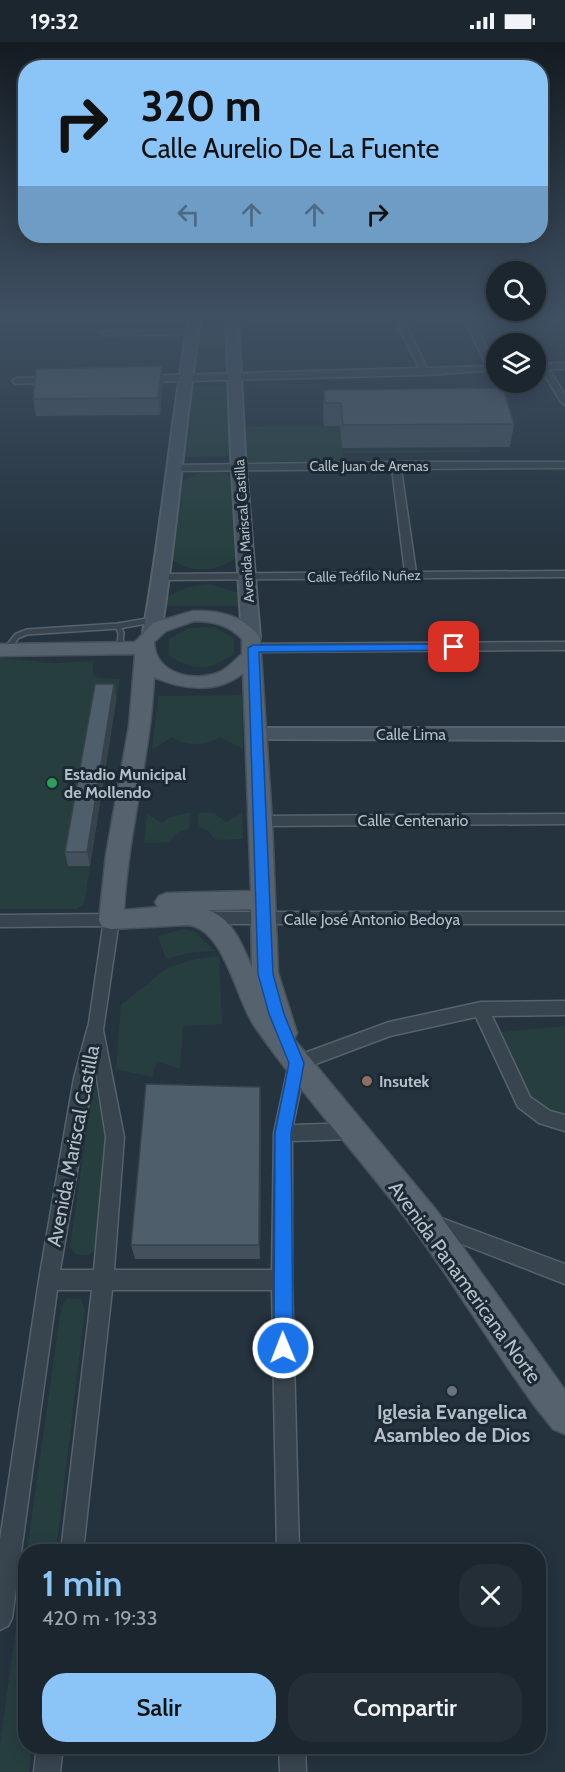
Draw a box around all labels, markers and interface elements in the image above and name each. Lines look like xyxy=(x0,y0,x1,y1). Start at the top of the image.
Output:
text: 19:32 xyxy=(30,8,79,35)
text: 320 m xyxy=(141,80,261,132)
icon: right xyxy=(42,84,120,162)
text: Calle Aurelio De La Fuente xyxy=(141,132,439,165)
icon: left xyxy=(172,198,205,231)
icon: ahead xyxy=(235,198,268,231)
icon: ahead xyxy=(298,198,331,231)
icon: right xyxy=(361,198,394,231)
map controls xyxy=(486,261,546,393)
button: search xyxy=(486,261,546,321)
button: layers xyxy=(486,333,546,393)
street label: Calle Juan de Arenas xyxy=(309,457,429,475)
street label: Avenida Mariscal Castilla xyxy=(230,459,258,603)
street label: Calle Teófilo Nuñez xyxy=(307,566,421,586)
pin xyxy=(428,621,479,672)
icon: arrive xyxy=(437,630,470,663)
street label: Calle Lima xyxy=(376,725,446,744)
place label: Estadio Municipal de Mollendo xyxy=(64,765,186,802)
marker: Estadio Municipal de Mollendo xyxy=(45,776,59,790)
street label: Calle Centenario xyxy=(358,811,469,830)
street label: Calle José Antonio Bedoya xyxy=(284,910,460,929)
street label: Avenida Mariscal Castilla xyxy=(42,1043,104,1249)
place label: Insutek xyxy=(379,1072,430,1091)
marker: Insutek xyxy=(360,1074,374,1088)
street label: Avenida Panamericana Norte xyxy=(384,1176,546,1388)
position arrow xyxy=(251,1316,315,1380)
marker: Iglesia Evangelica Asambleo de Dios xyxy=(445,1384,459,1398)
place label: Iglesia Evangelica Asambleo de Dios xyxy=(374,1400,530,1447)
text: 1 min xyxy=(42,1561,122,1605)
button: close xyxy=(459,1564,522,1627)
text: 420 m · 19:33 xyxy=(42,1606,157,1630)
button: Salir xyxy=(42,1673,276,1742)
button: Compartir xyxy=(288,1673,522,1742)

